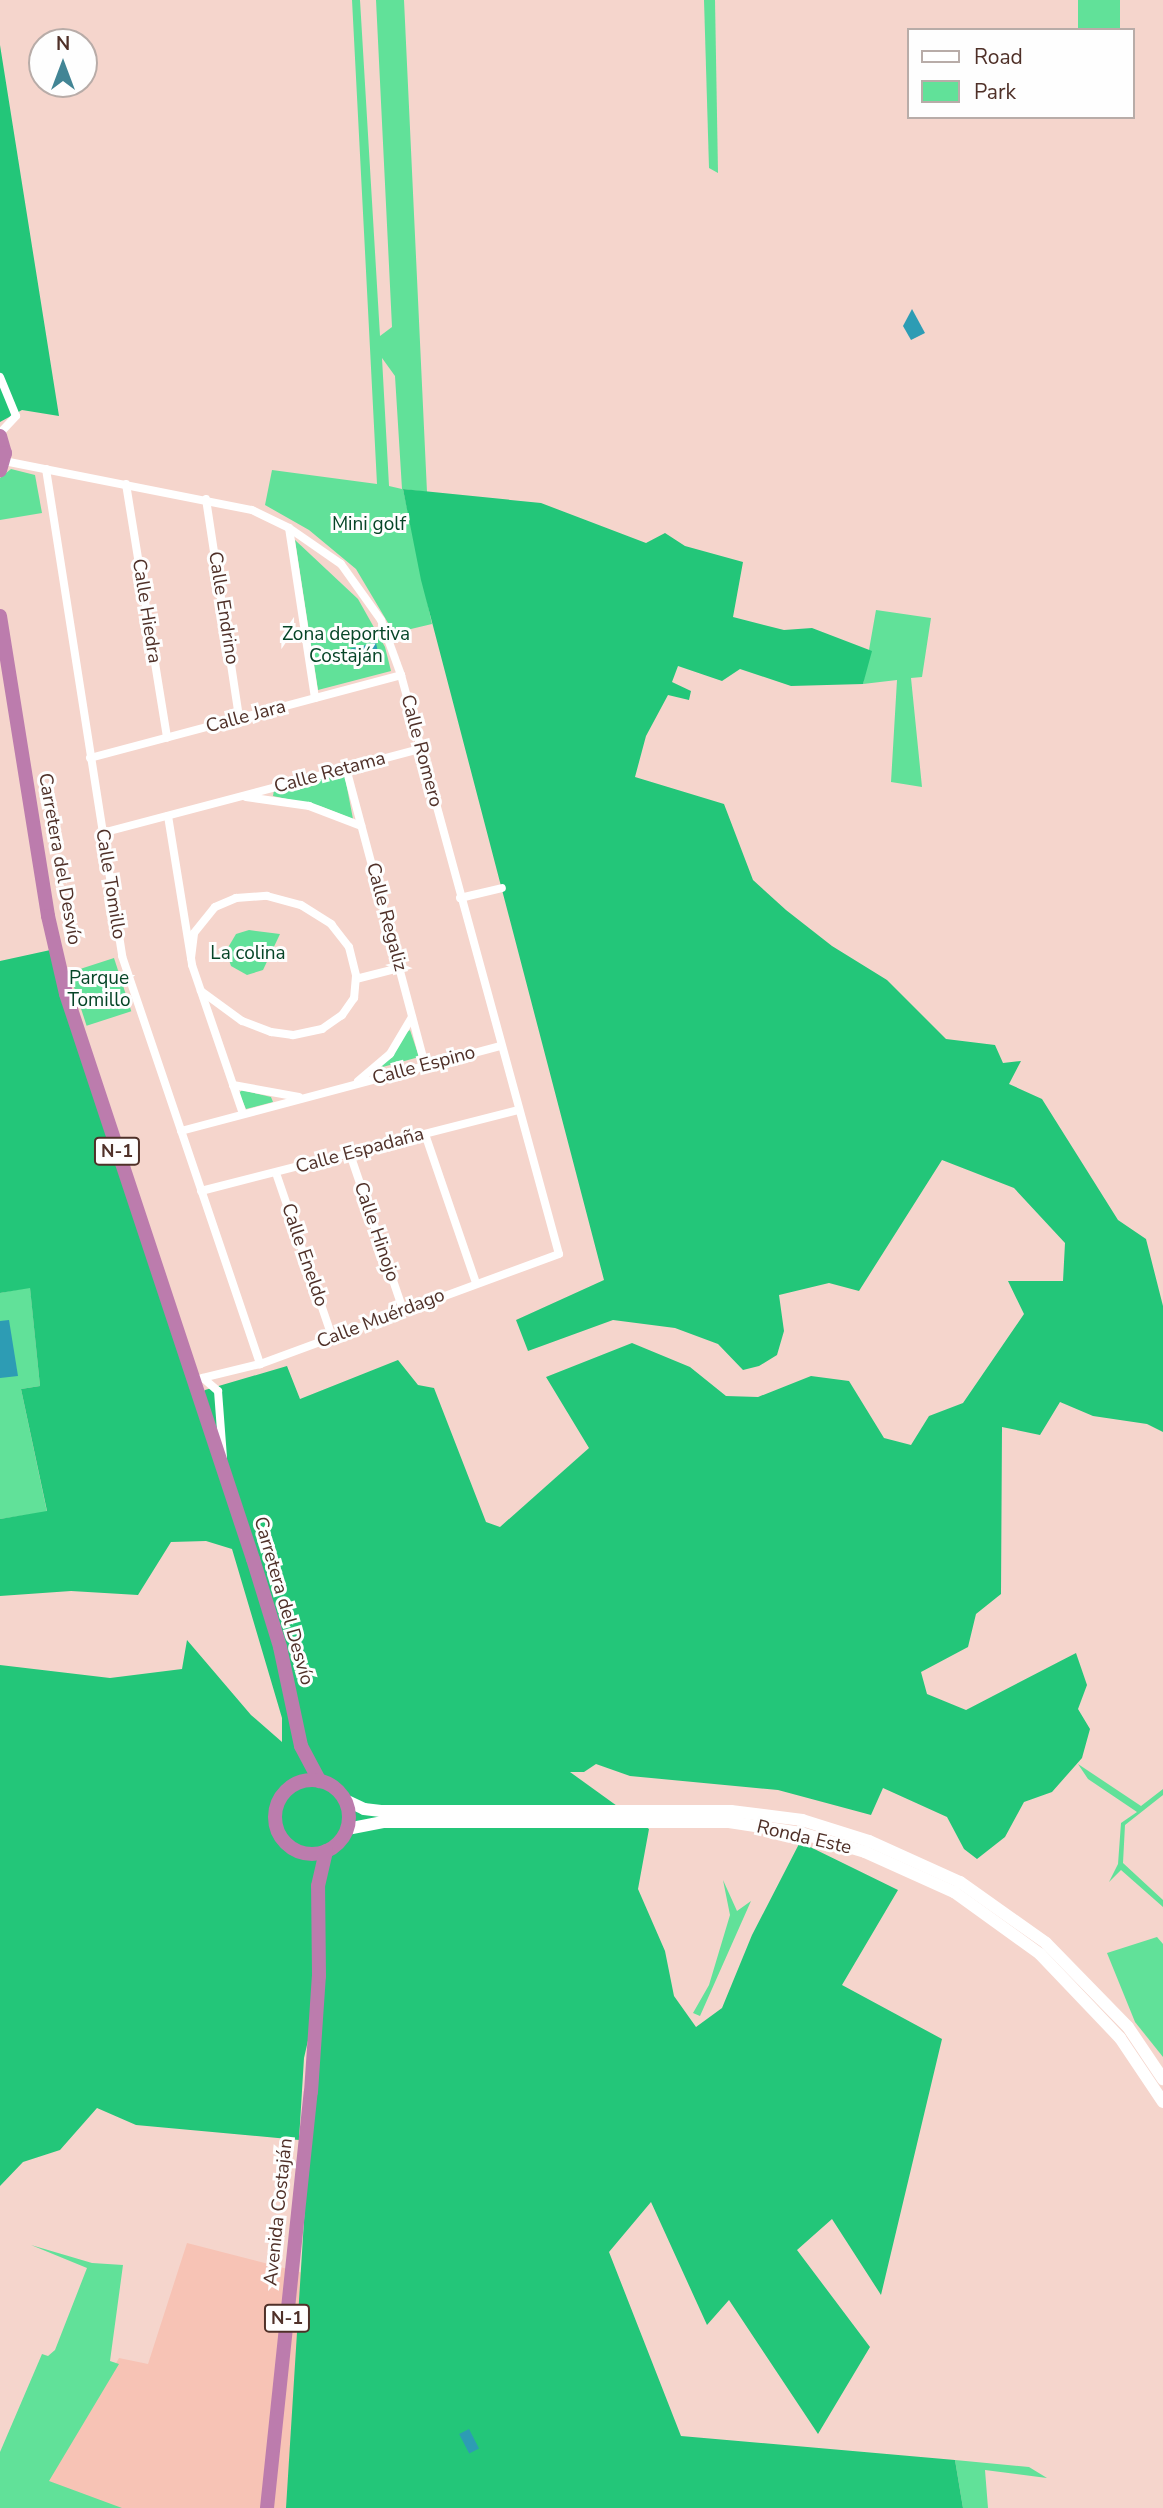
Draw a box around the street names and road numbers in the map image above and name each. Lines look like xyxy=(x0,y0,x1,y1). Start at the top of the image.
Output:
street label: Calle Endrino xyxy=(203,550,243,666)
street label: Calle Hiedra xyxy=(126,557,166,665)
street label: Calle Romero xyxy=(395,692,447,810)
street label: Calle Jara xyxy=(204,695,288,739)
street label: Calle Retama xyxy=(272,747,388,799)
street label: Carretera del Desvío xyxy=(33,771,85,947)
street label: Calle Tomillo xyxy=(90,827,130,941)
street label: Calle Regaliz xyxy=(361,860,411,974)
street label: Calle Espino xyxy=(370,1041,478,1091)
street label: Calle Espadaña xyxy=(293,1123,427,1179)
road number: N-1 xyxy=(92,1136,142,1166)
street label: Calle Hinojo xyxy=(348,1179,404,1285)
street label: Calle Eneldo xyxy=(276,1200,332,1310)
street label: Calle Muérdago xyxy=(314,1284,448,1354)
street label: Carretera del Desvío xyxy=(248,1514,318,1688)
street label: Ronda Este xyxy=(754,1816,854,1860)
street label: Avenida Costaján xyxy=(260,2137,298,2287)
road number: N-1 xyxy=(262,2304,312,2332)

